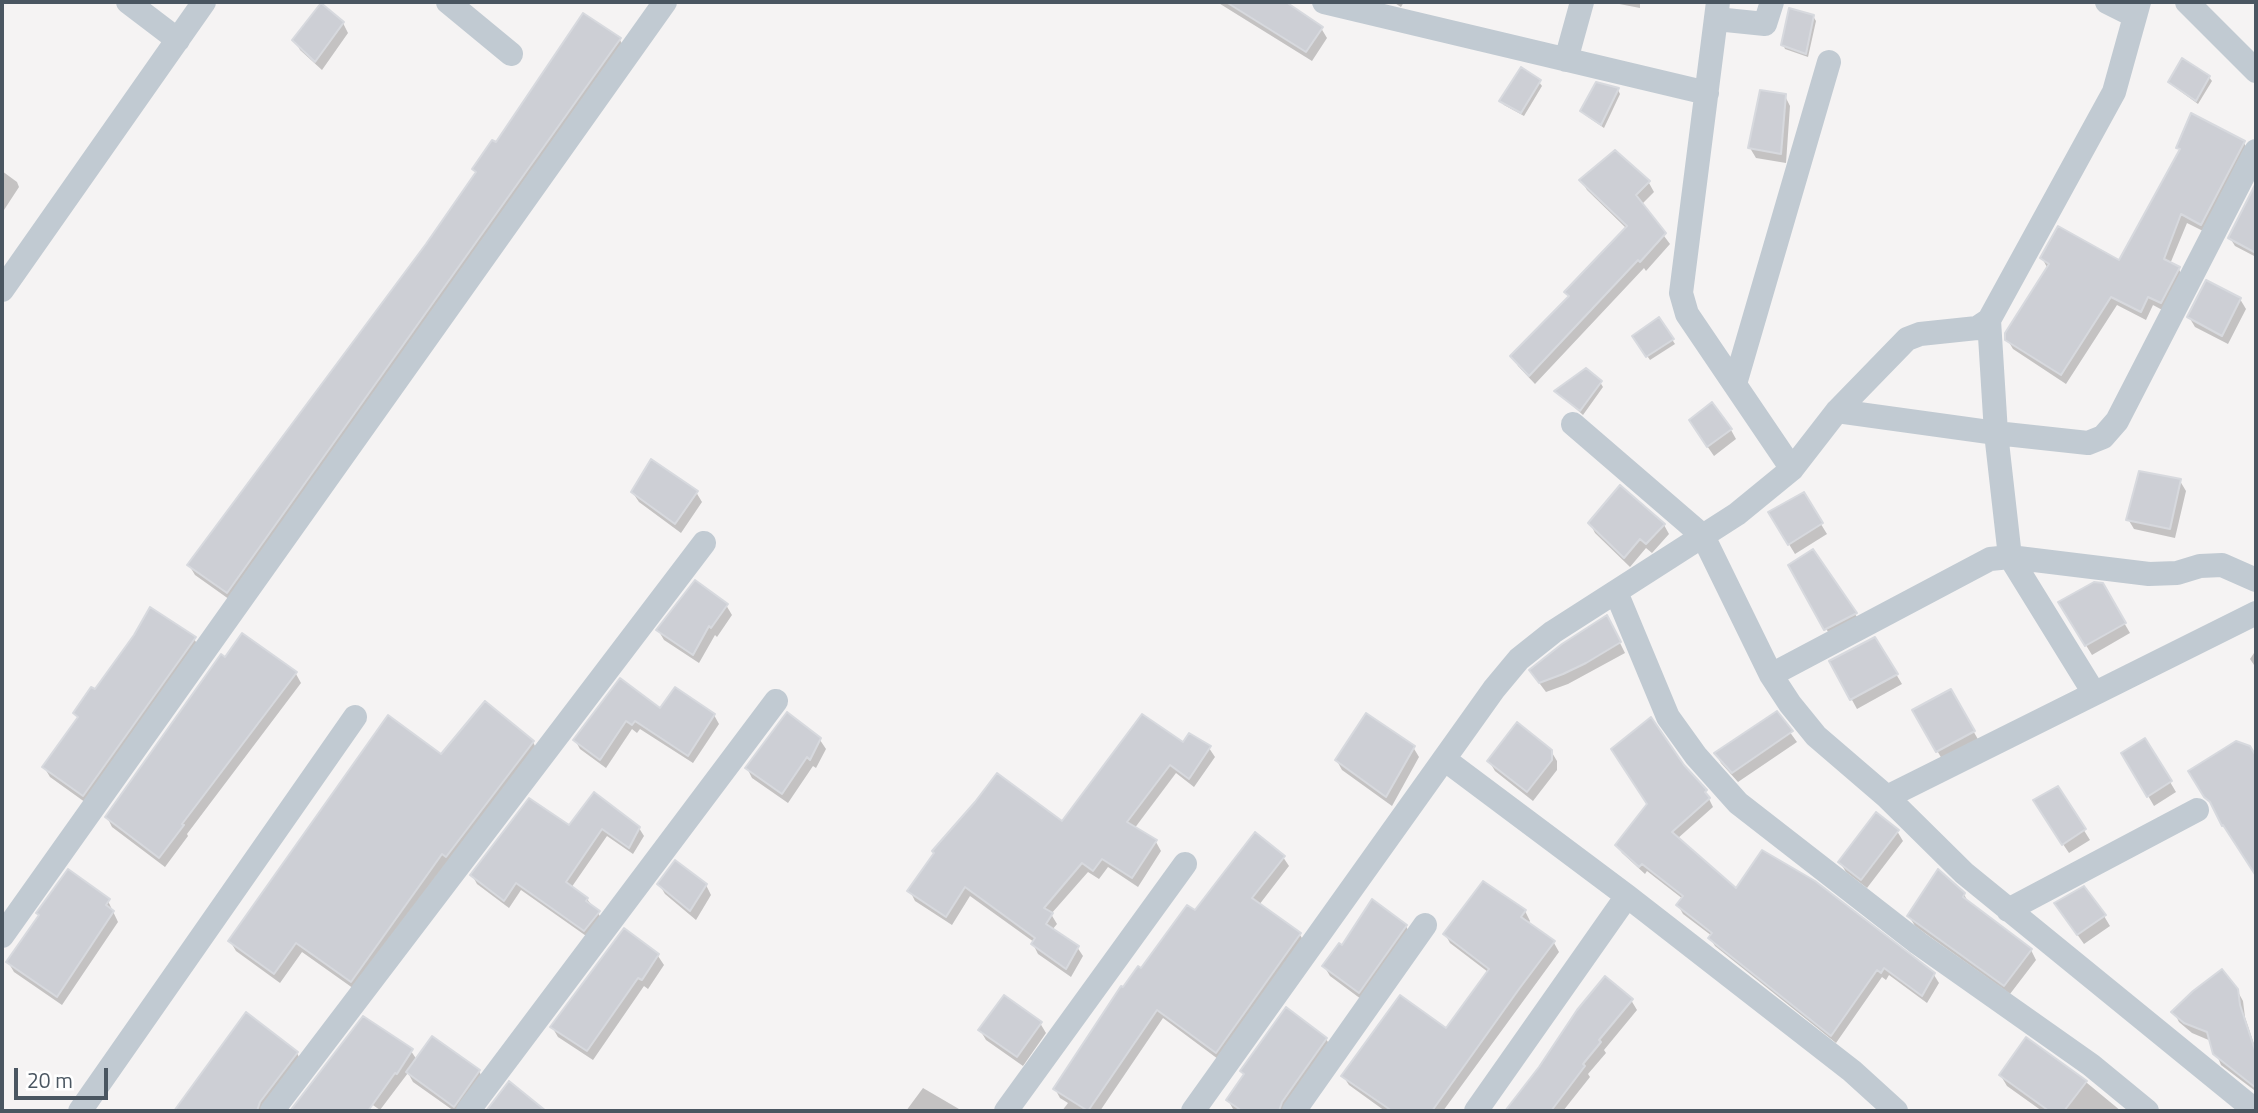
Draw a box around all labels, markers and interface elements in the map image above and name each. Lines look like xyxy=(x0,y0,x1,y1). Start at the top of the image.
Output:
scale bar xyxy=(18,1054,112,1098)
text: 20 m xyxy=(27,1064,73,1096)

